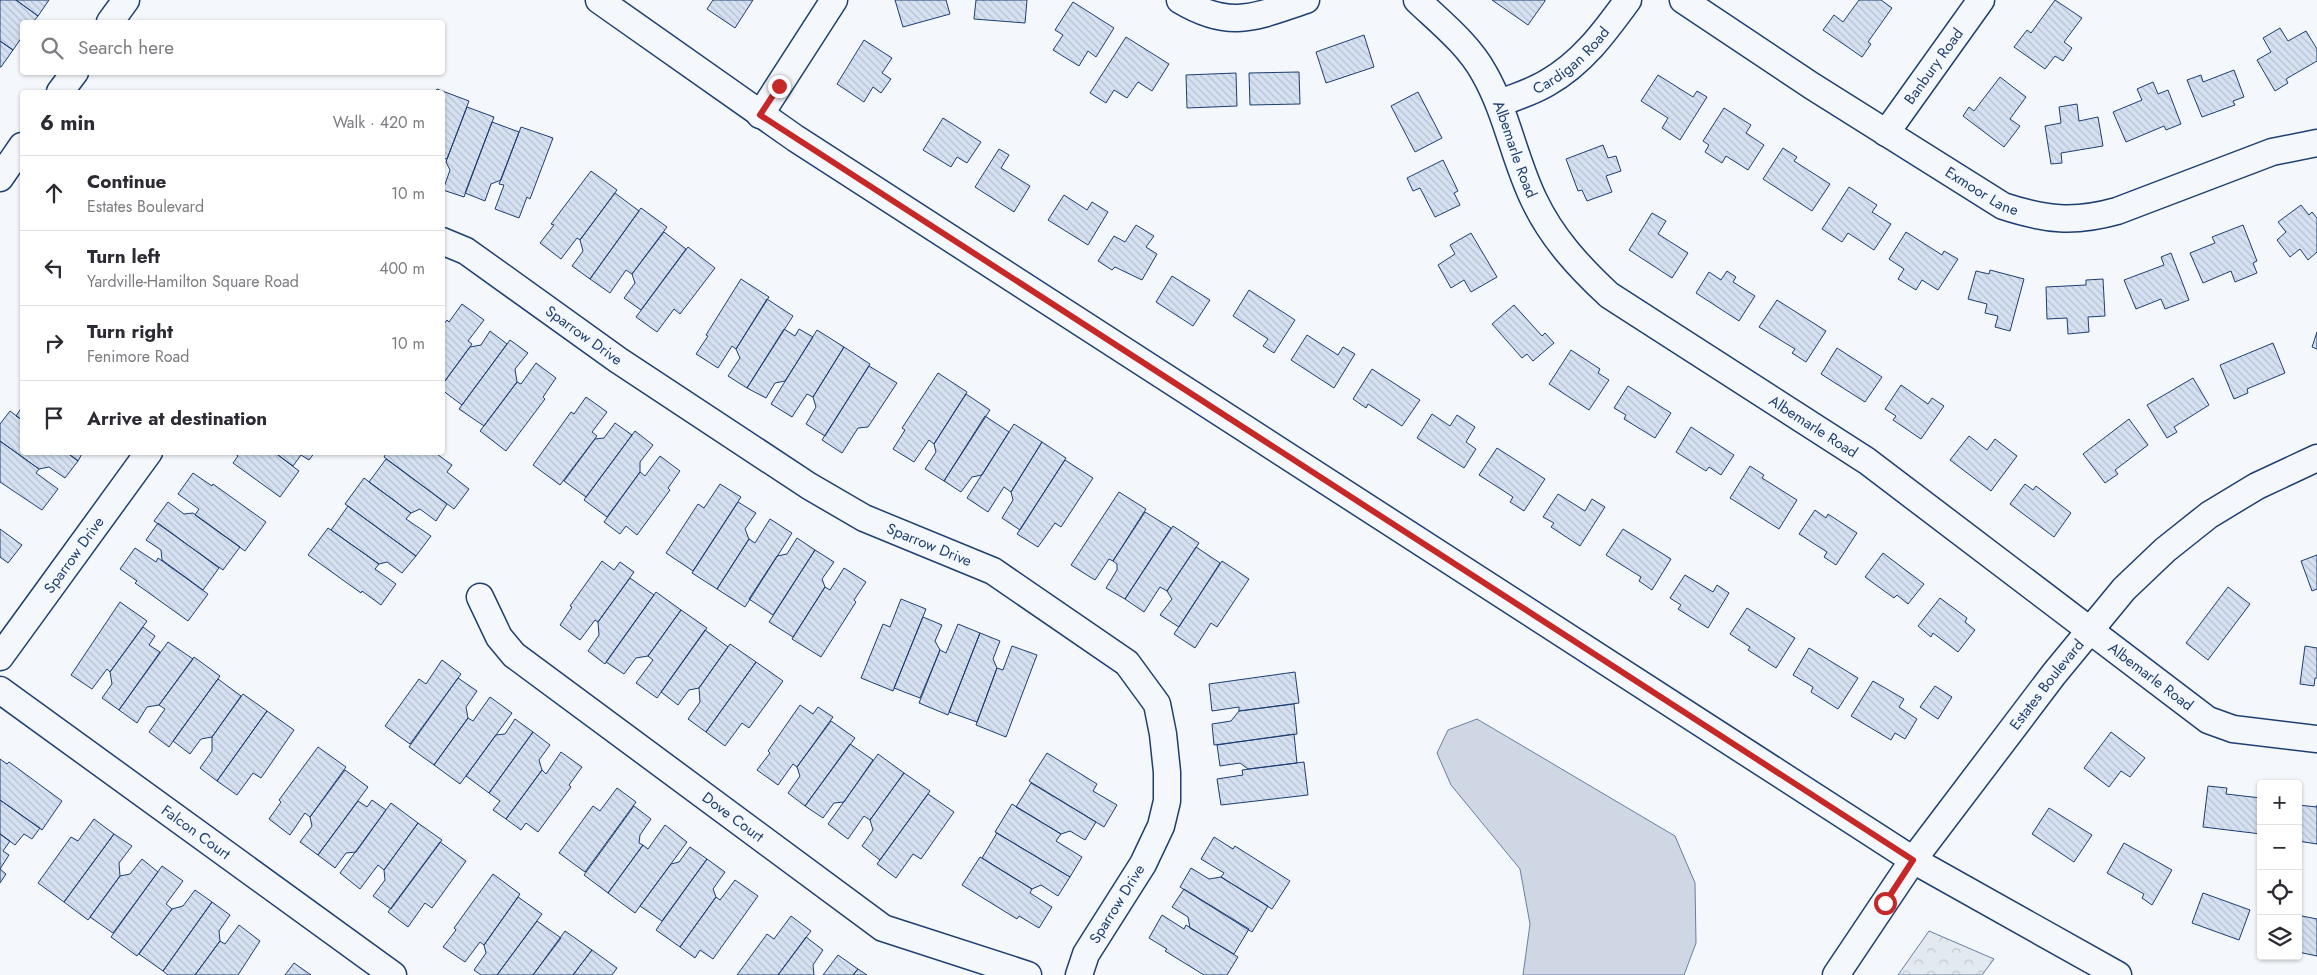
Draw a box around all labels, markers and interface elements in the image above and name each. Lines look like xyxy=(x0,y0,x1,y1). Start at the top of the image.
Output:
search box xyxy=(20,20,445,75)
street label: Cardigan Road xyxy=(1529,22,1615,100)
street label: Banbury Road xyxy=(1899,24,1968,109)
icon: search xyxy=(38,34,66,62)
text: Search here xyxy=(78,34,174,61)
route end xyxy=(768,75,791,98)
street label: Albemarle Road xyxy=(1487,97,1543,202)
text: 6 min xyxy=(40,108,95,138)
text: Walk · 420 m xyxy=(333,111,425,134)
street label: Exmoor Lane xyxy=(1941,161,2021,221)
text: Continue xyxy=(87,168,166,195)
icon: ahead xyxy=(40,179,68,207)
text: 10 m xyxy=(391,182,425,205)
text: Estates Boulevard xyxy=(87,195,204,218)
text: Turn left xyxy=(87,243,160,270)
icon: left xyxy=(40,254,68,282)
text: 400 m xyxy=(379,257,425,280)
text: Yardville-Hamilton Square Road xyxy=(87,270,299,293)
street label: Sparrow Drive xyxy=(541,300,627,371)
text: Turn right xyxy=(87,318,173,345)
icon: right xyxy=(40,329,68,357)
text: 10 m xyxy=(391,332,425,355)
text: Fenimore Road xyxy=(87,345,189,368)
street label: Albemarle Road xyxy=(1765,390,1862,463)
icon: arrive xyxy=(40,404,68,432)
text: Arrive at destination xyxy=(87,405,267,432)
street label: Sparrow Drive xyxy=(39,512,110,598)
street label: Sparrow Drive xyxy=(883,517,975,572)
street label: Estates Boulevard xyxy=(2004,634,2089,735)
street label: Albemarle Road xyxy=(2104,637,2198,716)
map controls xyxy=(2257,780,2302,960)
button: + xyxy=(2257,780,2302,825)
street label: Dove Court xyxy=(697,787,769,847)
street label: Falcon Court xyxy=(157,799,235,865)
button: − xyxy=(2257,825,2302,870)
street label: Sparrow Drive xyxy=(1084,860,1150,948)
button: locate xyxy=(2257,870,2302,915)
route start xyxy=(1874,892,1897,915)
button: layers xyxy=(2257,915,2302,960)

